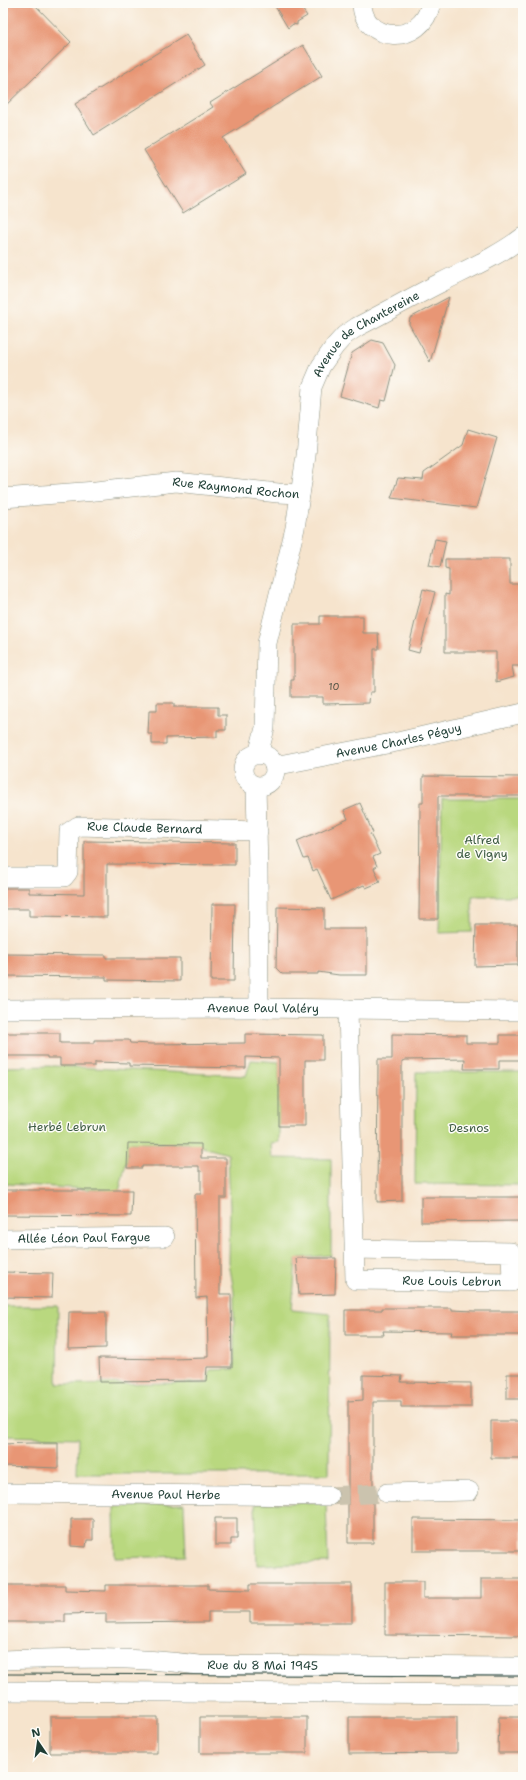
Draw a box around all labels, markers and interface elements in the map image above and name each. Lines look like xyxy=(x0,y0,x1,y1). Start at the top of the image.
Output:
street label: Avenue de Chantereine xyxy=(309,287,422,380)
street label: Rue Raymond Rochon xyxy=(172,474,300,502)
house number: 10 xyxy=(329,680,339,693)
street label: Avenue Charles Péguy xyxy=(334,720,463,762)
street label: Rue Claude Bernard xyxy=(87,818,203,837)
park label: Alfred de Vigny xyxy=(456,832,508,862)
street label: Avenue Paul Valéry xyxy=(207,1000,319,1017)
park label: Herbé Lebrun xyxy=(28,1119,106,1135)
park label: Desnos xyxy=(449,1120,489,1136)
street label: Allée Léon Paul Fargue xyxy=(17,1229,151,1247)
street label: Rue Louis Lebrun xyxy=(402,1273,501,1290)
street label: Avenue Paul Herbe xyxy=(111,1486,221,1503)
street label: Rue du 8 Mai 1945 xyxy=(207,1657,318,1674)
north arrow xyxy=(18,1722,58,1762)
text: N xyxy=(30,1724,42,1741)

